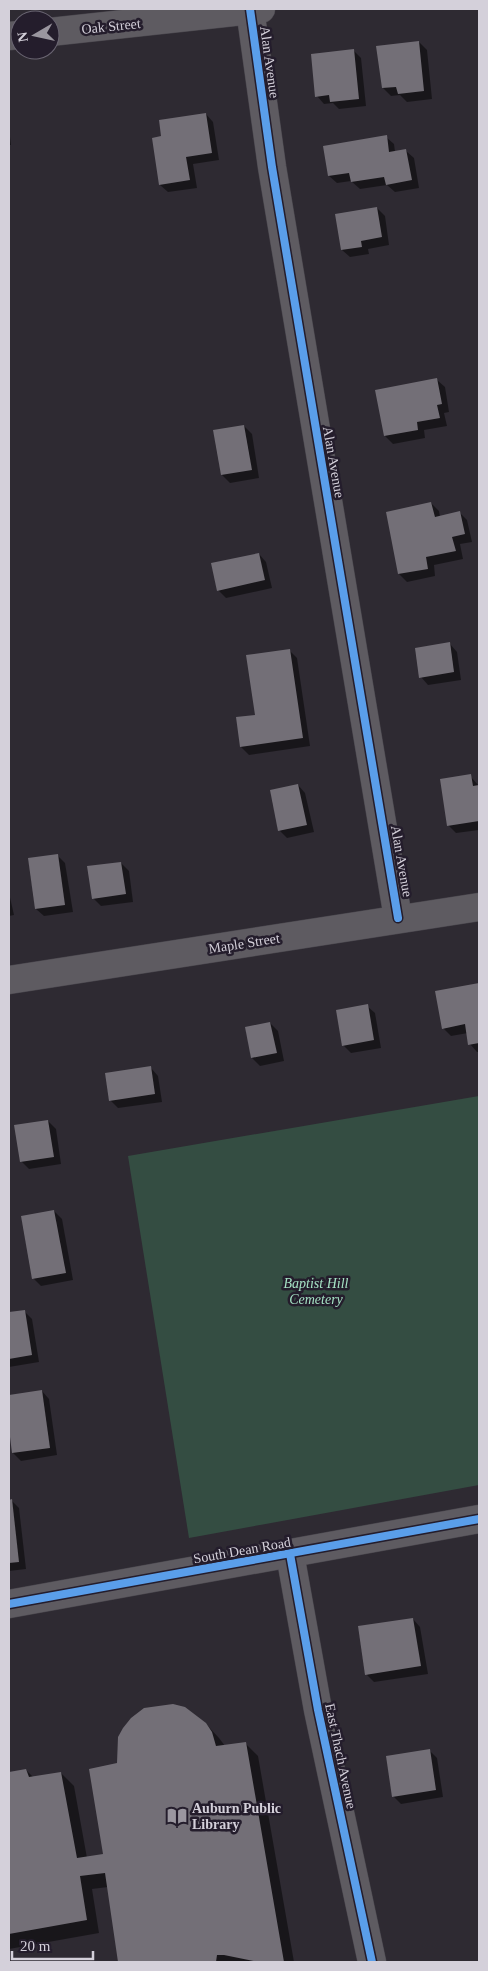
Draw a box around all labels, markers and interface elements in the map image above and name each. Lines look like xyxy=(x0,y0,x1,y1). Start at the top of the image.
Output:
north arrow xyxy=(10,10,60,60)
street label: Oak Street xyxy=(81,16,142,37)
street label: Alan Avenue xyxy=(257,25,282,99)
text: N xyxy=(14,31,31,43)
street label: Alan Avenue xyxy=(320,425,347,499)
street label: Alan Avenue xyxy=(388,824,415,898)
street label: Maple Street xyxy=(207,930,281,957)
park label: Baptist Hill Cemetery xyxy=(284,1276,349,1307)
street label: South Dean Road xyxy=(192,1535,292,1566)
street label: East Thach Avenue xyxy=(322,1702,359,1810)
place label: Auburn Public Library xyxy=(192,1801,281,1832)
library icon: Auburn Public Library xyxy=(166,1805,188,1827)
scale bar xyxy=(12,1928,94,1960)
text: 20 m xyxy=(20,1938,51,1954)

